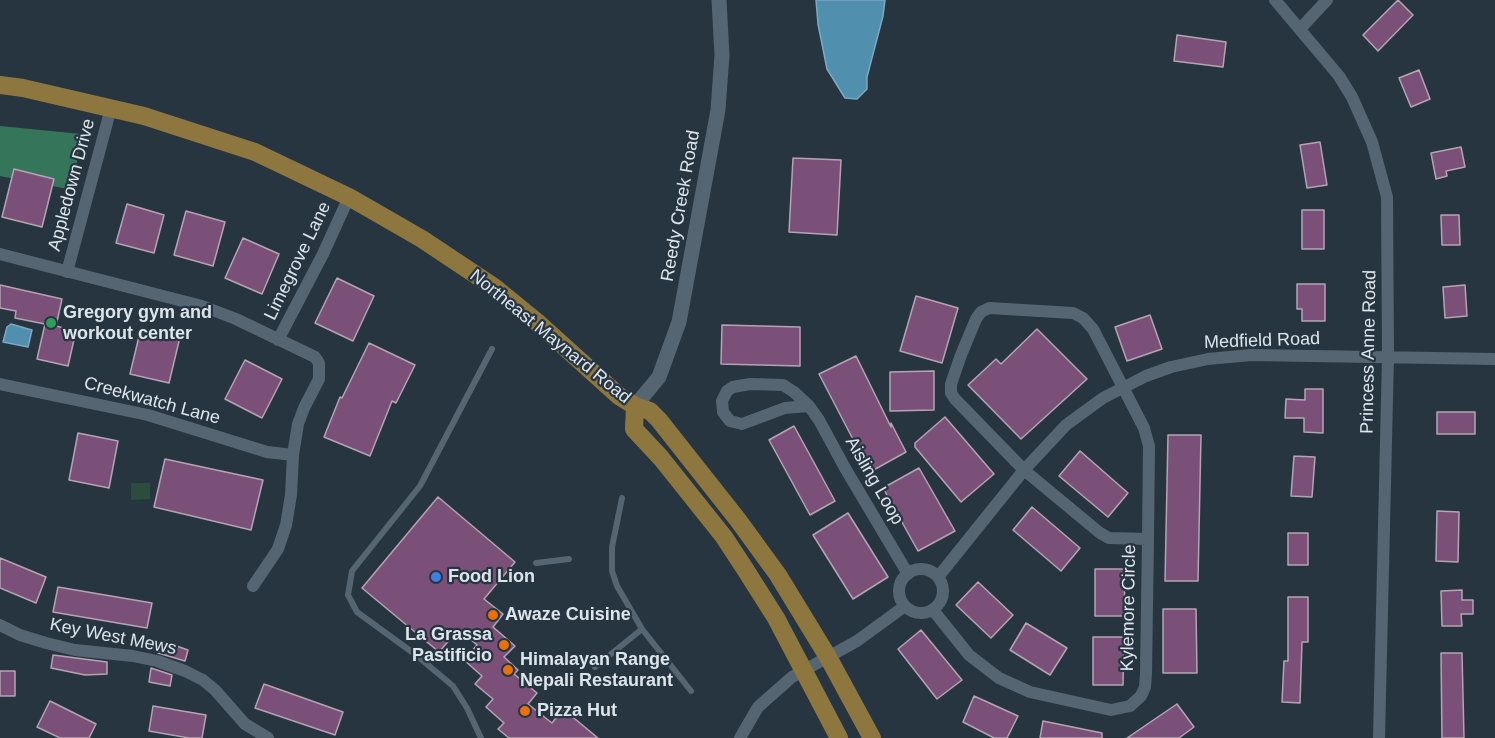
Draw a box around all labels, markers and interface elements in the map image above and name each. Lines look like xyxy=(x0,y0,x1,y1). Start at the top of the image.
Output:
street label: Appledown Drive xyxy=(44,116,100,254)
street label: Reedy Creek Road xyxy=(657,129,705,283)
street label: Limegrove Lane xyxy=(260,198,336,324)
street label: Northeast Maynard Road xyxy=(465,265,635,409)
street label: Princess Anne Road xyxy=(1357,270,1381,434)
place label: Gregory gym and workout center xyxy=(63,302,212,344)
marker: Gregory gym and workout center xyxy=(44,316,58,330)
street label: Medfield Road xyxy=(1204,328,1320,354)
street label: Creekwatch Lane xyxy=(82,372,222,430)
street label: Aisling Loop xyxy=(840,433,908,529)
street label: Kylemore Circle xyxy=(1117,544,1141,672)
place label: Food Lion xyxy=(448,566,535,588)
marker: Food Lion xyxy=(429,570,443,584)
place label: Awaze Cuisine xyxy=(505,604,631,626)
marker: Awaze Cuisine xyxy=(486,608,500,622)
street label: Key West Mews xyxy=(48,614,178,660)
place label: La Grassa Pastificio xyxy=(405,624,492,666)
marker: La Grassa Pastificio xyxy=(497,638,511,652)
place label: Himalayan Range Nepali Restaurant xyxy=(520,649,673,692)
marker: Himalayan Range Nepali Restaurant xyxy=(501,663,515,677)
place label: Pizza Hut xyxy=(537,700,617,722)
marker: Pizza Hut xyxy=(518,704,532,718)

